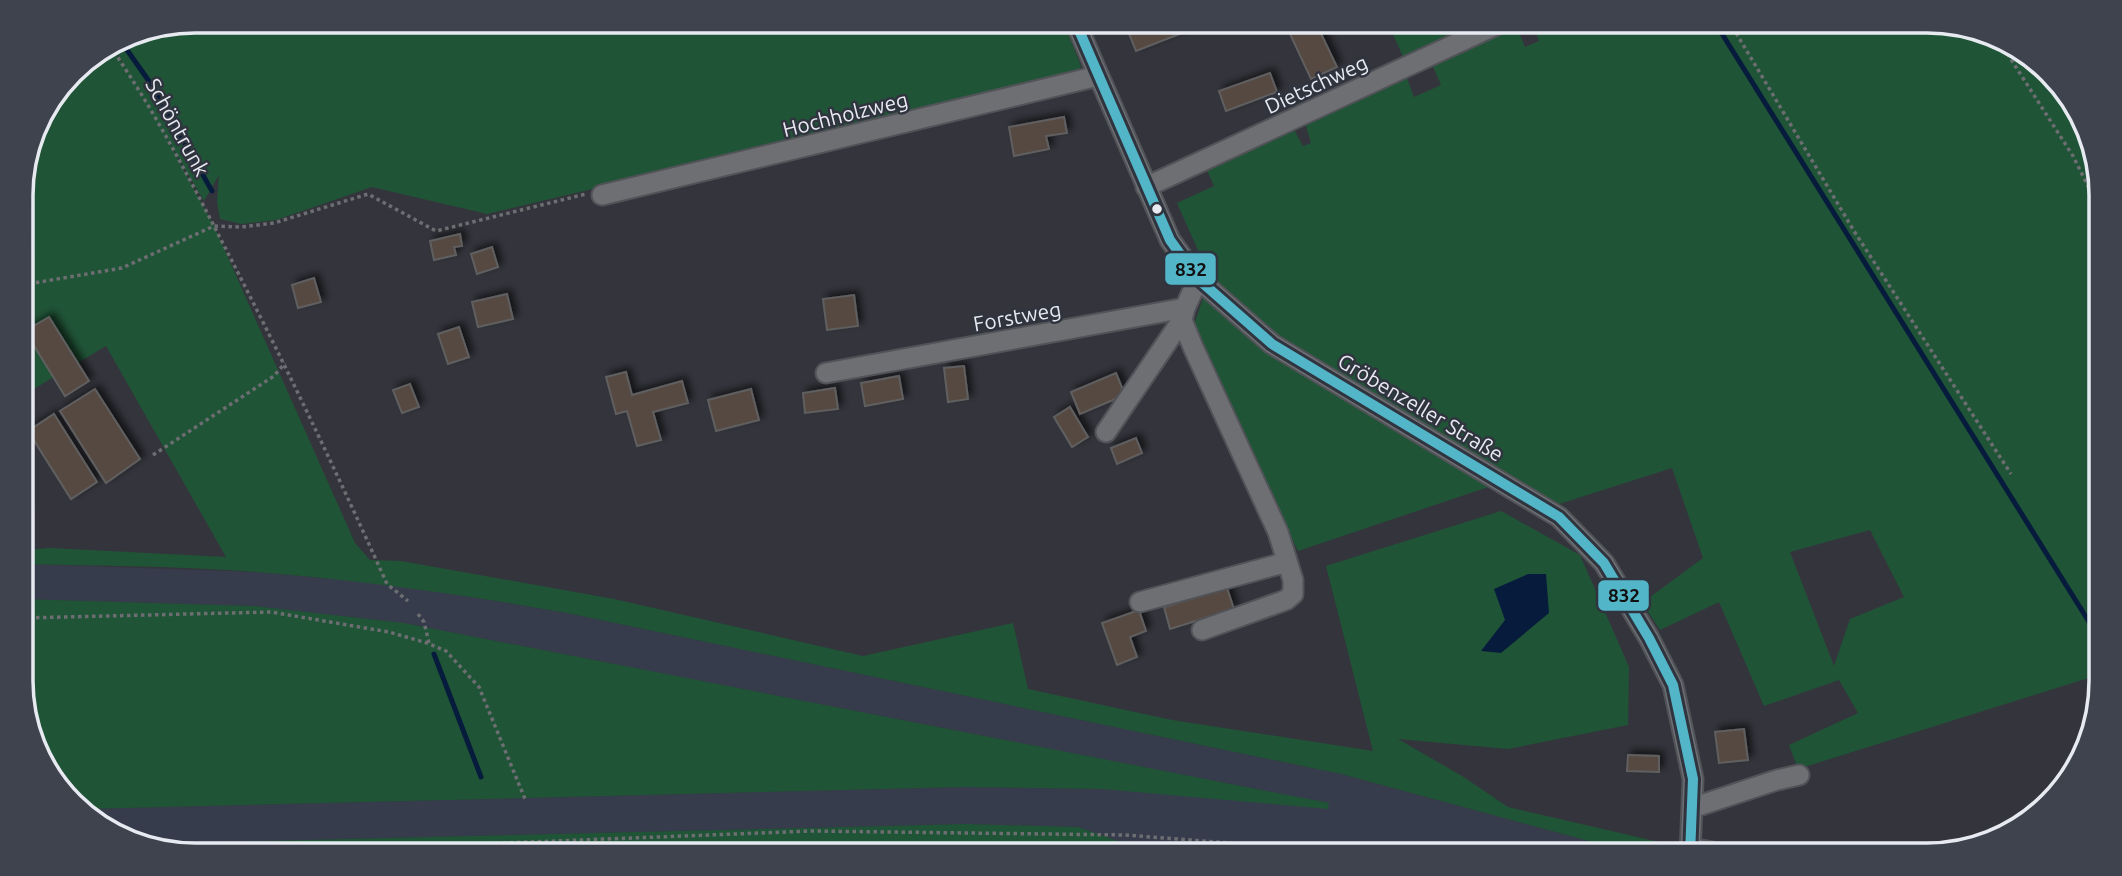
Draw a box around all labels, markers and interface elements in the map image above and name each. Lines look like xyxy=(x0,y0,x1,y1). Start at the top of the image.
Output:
street label: Dietschweg xyxy=(1261,50,1371,118)
street label: Schöntrunk xyxy=(141,74,215,180)
street label: Hochholzweg xyxy=(780,87,910,141)
unlabelled marker xyxy=(1150,202,1164,216)
line badge: 832 xyxy=(1164,252,1217,286)
text: 832 xyxy=(1175,258,1207,280)
street label: Forstweg xyxy=(971,296,1063,336)
street label: Gröbenzeller Straße xyxy=(1334,348,1508,466)
line badge: 832 xyxy=(1597,579,1650,612)
text: 832 xyxy=(1608,584,1640,606)

